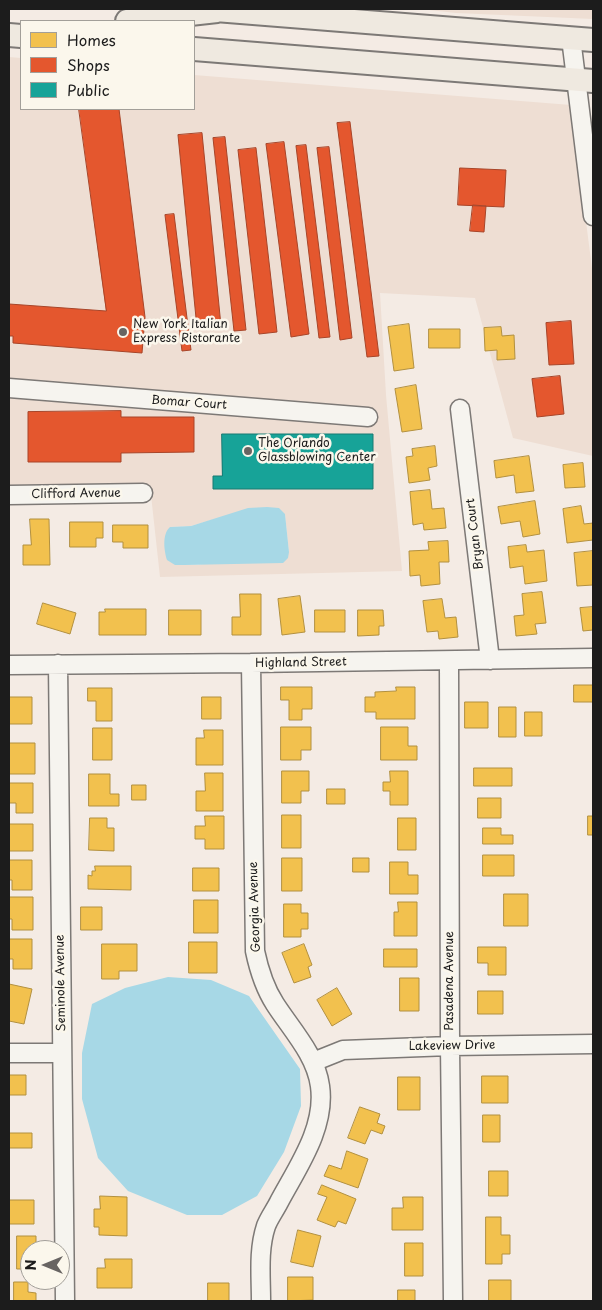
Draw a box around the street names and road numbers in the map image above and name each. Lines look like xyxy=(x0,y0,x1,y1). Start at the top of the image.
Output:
street label: Bomar Court xyxy=(151,393,227,413)
street label: Clifford Avenue xyxy=(31,486,121,502)
street label: Bryan Court xyxy=(463,497,487,571)
street label: Highland Street xyxy=(255,655,347,671)
street label: Georgia Avenue xyxy=(246,861,264,953)
street label: Pasadena Avenue xyxy=(443,931,457,1031)
street label: Seminole Avenue xyxy=(53,934,69,1032)
street label: Lakeview Drive xyxy=(408,1038,496,1054)

